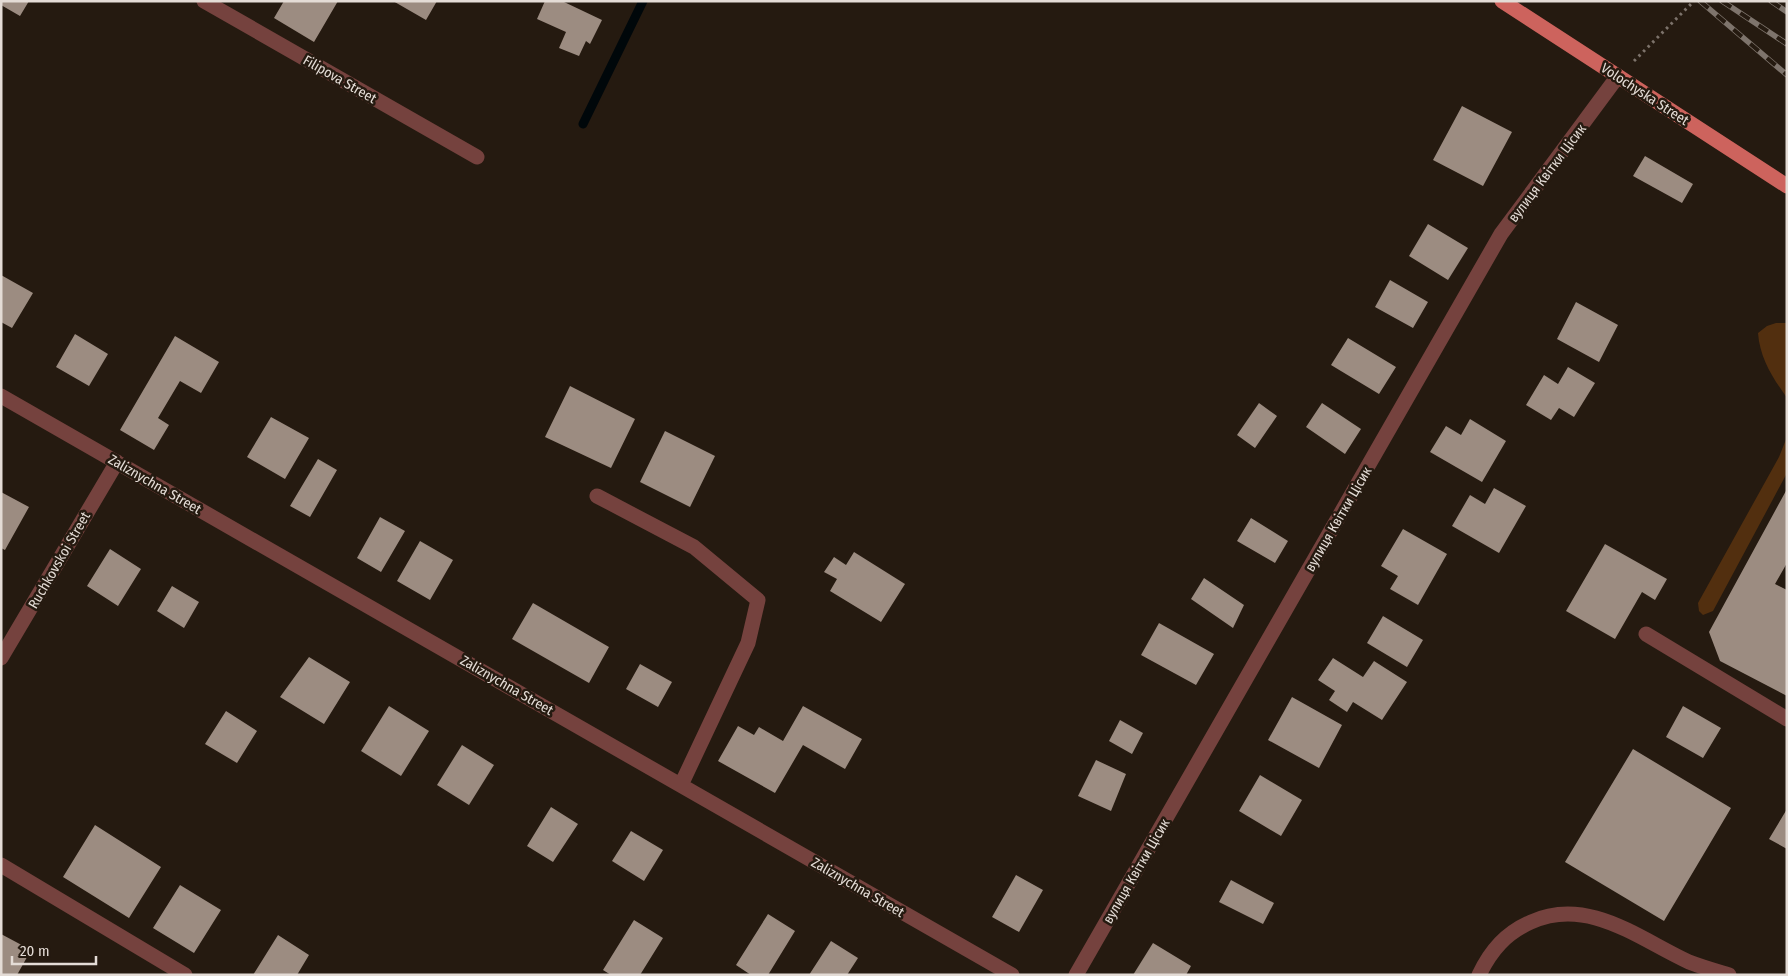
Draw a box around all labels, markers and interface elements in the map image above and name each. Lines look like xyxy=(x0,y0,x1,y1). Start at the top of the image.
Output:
street label: Filipova Street xyxy=(300,52,380,107)
street label: Volochyska Street xyxy=(1598,60,1692,129)
street label: вулиця Квітки Цісик xyxy=(1505,121,1590,226)
street label: Zaliznychna Street xyxy=(105,451,205,518)
street label: вулиця Квітки Цісик xyxy=(1301,463,1376,575)
street label: Ruchkovskoi Street xyxy=(25,508,94,612)
street label: Zaliznychna Street xyxy=(457,652,557,719)
street label: вулиця Квітки Цісик xyxy=(1099,815,1174,927)
street label: Zaliznychna Street xyxy=(808,854,908,921)
scale bar xyxy=(12,934,96,966)
text: 20 m xyxy=(20,942,50,960)

